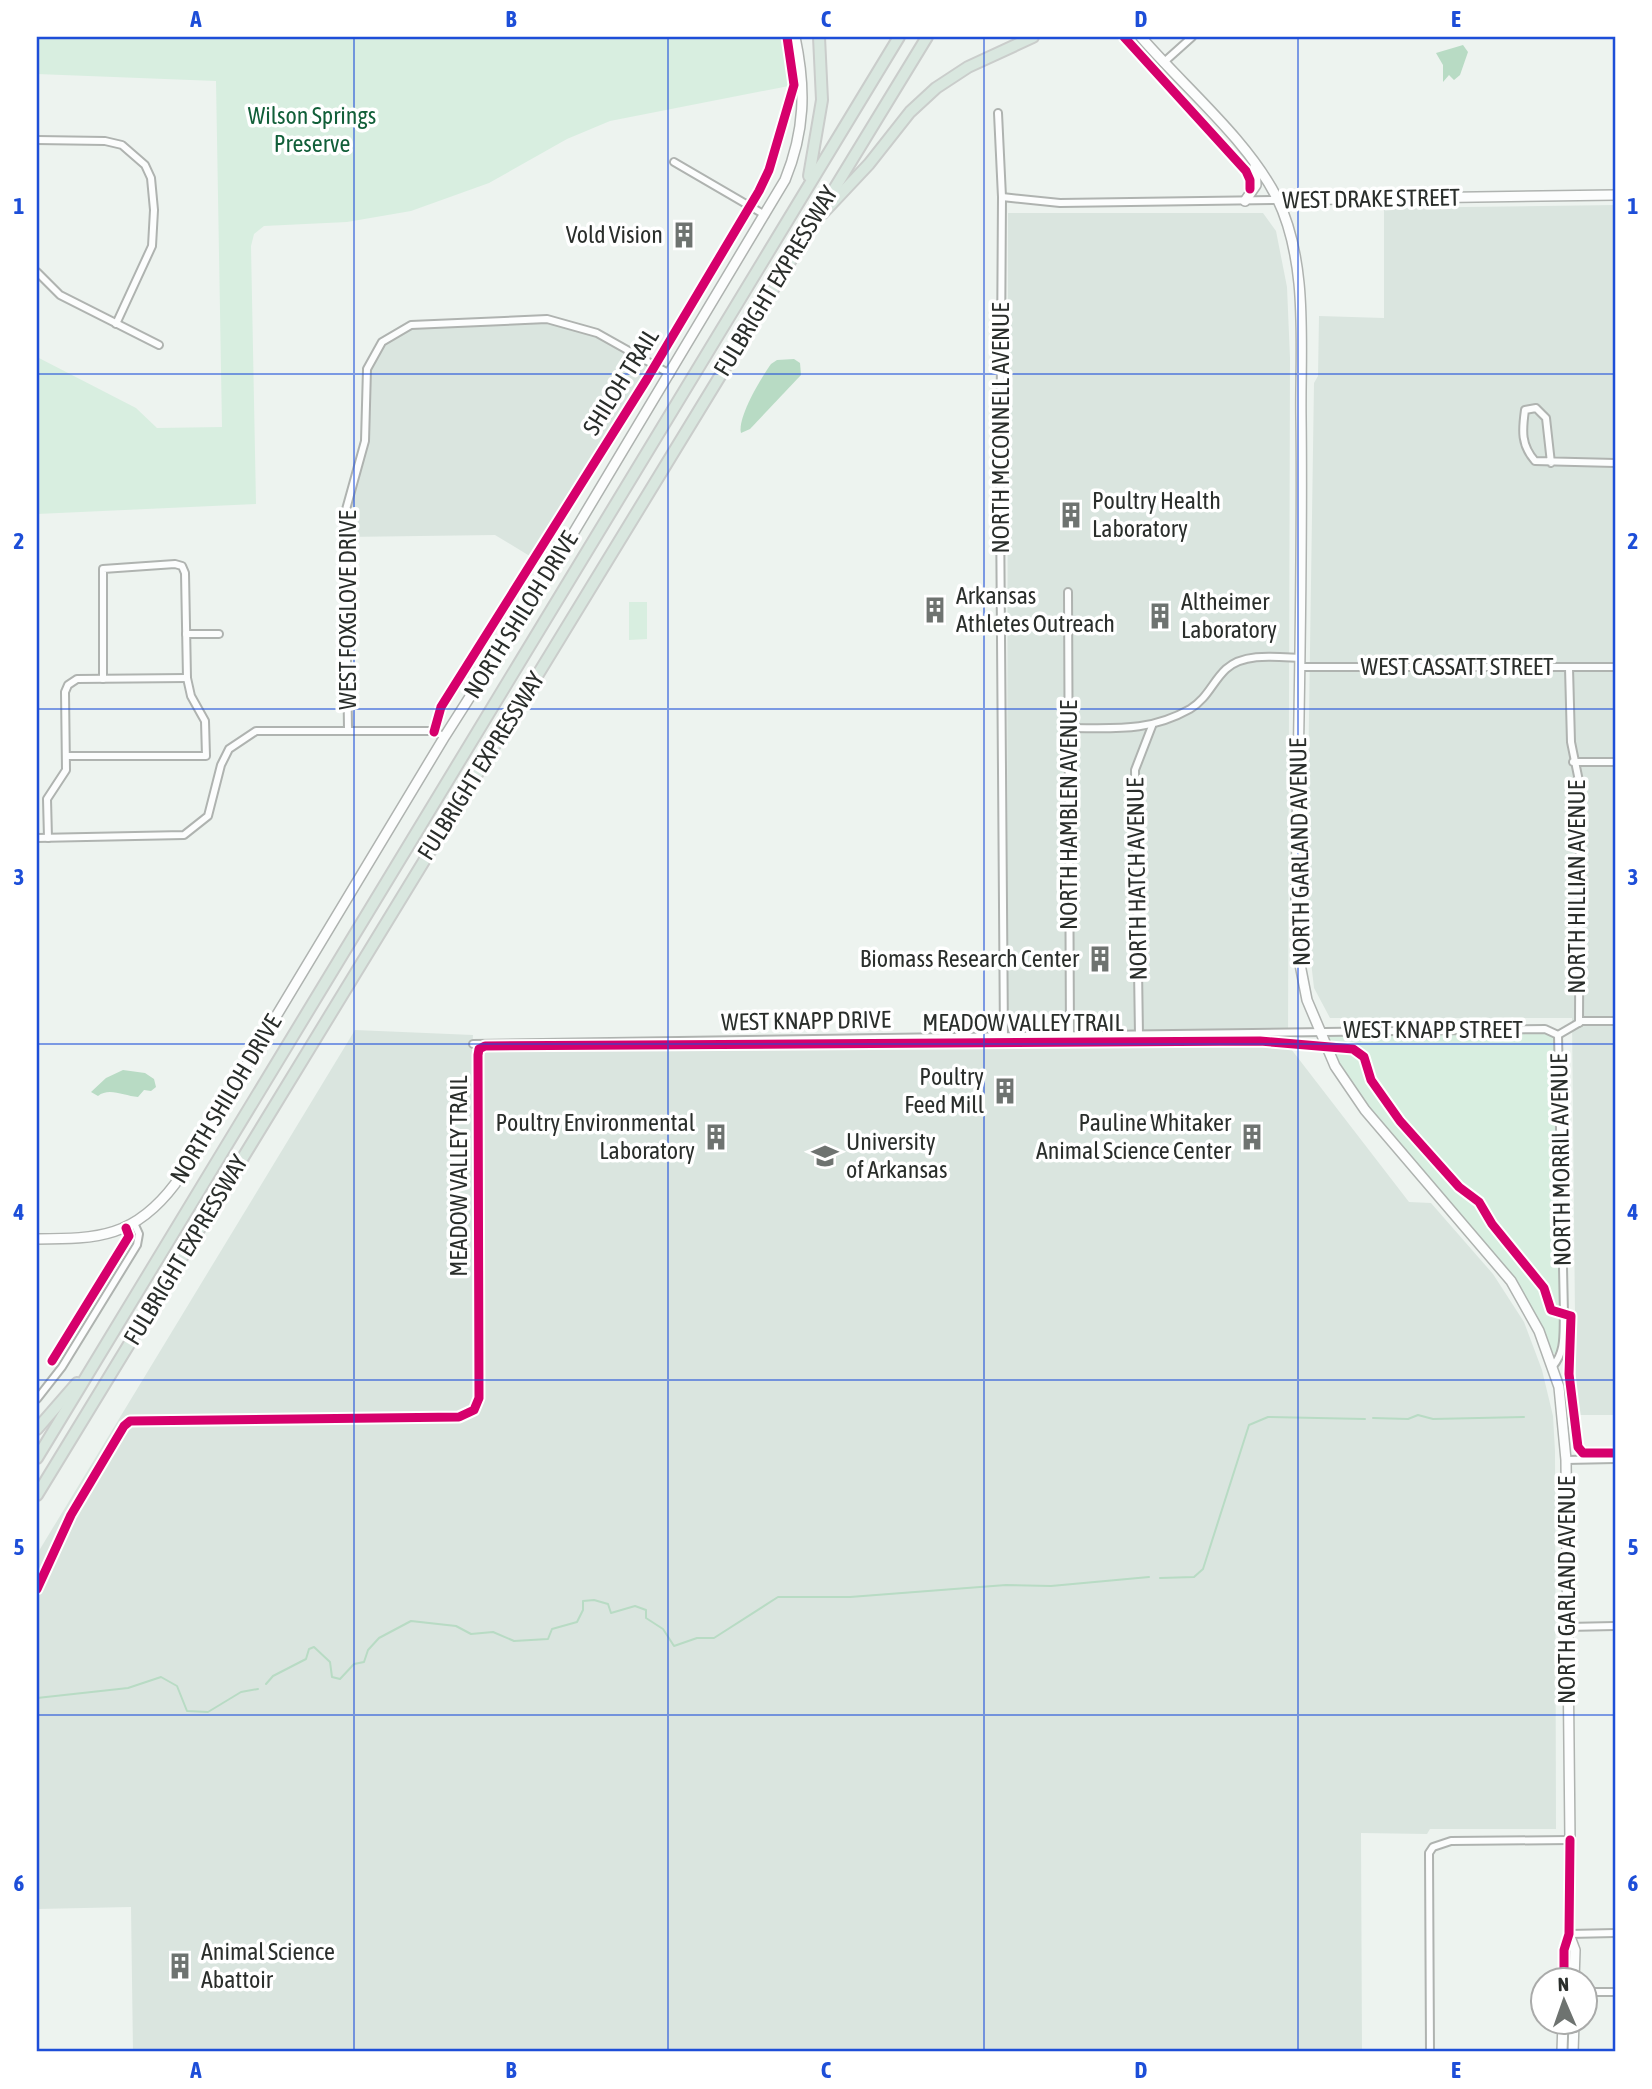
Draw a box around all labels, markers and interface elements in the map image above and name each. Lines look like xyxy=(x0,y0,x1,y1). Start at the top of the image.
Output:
text: A xyxy=(189,6,202,32)
text: B xyxy=(506,6,517,32)
text: C xyxy=(821,6,832,32)
text: D xyxy=(1135,6,1148,32)
text: E xyxy=(1451,6,1461,32)
park label: Wilson Springs Preserve xyxy=(248,102,376,157)
street label: FULBRIGHT EXPRESSWAY xyxy=(708,181,843,380)
street label: WEST DRAKE STREET xyxy=(1282,183,1460,214)
text: 1 xyxy=(14,193,25,219)
text: 1 xyxy=(1628,193,1639,219)
building icon: Vold Vision xyxy=(669,220,699,250)
place label: Vold Vision xyxy=(566,221,663,248)
street label: NORTH MCCONNELL AVENUE xyxy=(987,303,1014,553)
street label: SHILOH TRAIL xyxy=(577,323,664,440)
place label: Poultry Health Laboratory xyxy=(1092,487,1221,542)
building icon: Poultry Health Laboratory xyxy=(1056,500,1086,530)
street label: WEST FOXGLOVE DRIVE xyxy=(334,510,361,710)
street label: NORTH SHILOH DRIVE xyxy=(458,526,583,703)
text: 2 xyxy=(14,528,24,554)
text: 2 xyxy=(1628,528,1638,554)
place label: Arkansas Athletes Outreach xyxy=(956,582,1115,637)
place label: Altheimer Laboratory xyxy=(1181,588,1277,643)
building icon: Arkansas Athletes Outreach xyxy=(920,595,950,625)
building icon: Altheimer Laboratory xyxy=(1145,601,1175,631)
street label: WEST CASSATT STREET xyxy=(1360,653,1554,680)
street label: FULBRIGHT EXPRESSWAY xyxy=(412,667,550,865)
street label: NORTH HAMBLEN AVENUE xyxy=(1055,700,1082,930)
street label: NORTH GARLAND AVENUE xyxy=(1284,738,1315,966)
street label: NORTH HATCH AVENUE xyxy=(1121,777,1152,981)
street label: NORTH HILLIAN AVENUE xyxy=(1563,780,1590,994)
text: 3 xyxy=(14,864,24,890)
text: 3 xyxy=(1628,864,1638,890)
building icon: Biomass Research Center xyxy=(1085,944,1115,974)
place label: Biomass Research Center xyxy=(860,945,1080,972)
street label: WEST KNAPP DRIVE xyxy=(721,1006,891,1035)
street label: MEADOW VALLEY TRAIL xyxy=(922,1009,1124,1036)
street label: NORTH SHILOH DRIVE xyxy=(165,1010,287,1188)
street label: WEST KNAPP STREET xyxy=(1343,1016,1523,1043)
street label: NORTH MORRIL AVENUE xyxy=(1545,1054,1576,1267)
place label: Poultry Feed Mill xyxy=(904,1063,985,1118)
street label: MEADOW VALLEY TRAIL xyxy=(445,1075,472,1277)
building icon: Poultry Feed Mill xyxy=(990,1076,1020,1106)
place label: Poultry Environmental Laboratory xyxy=(496,1109,696,1164)
place label: Pauline Whitaker Animal Science Center xyxy=(1036,1109,1232,1164)
building icon: Poultry Environmental Laboratory xyxy=(701,1122,731,1152)
building icon: Pauline Whitaker Animal Science Center xyxy=(1237,1122,1267,1152)
place label: University of Arkansas xyxy=(846,1128,948,1183)
school or university icon: University of Arkansas xyxy=(810,1141,840,1171)
street label: FULBRIGHT EXPRESSWAY xyxy=(118,1150,253,1349)
text: 4 xyxy=(13,1199,25,1225)
text: 4 xyxy=(1627,1199,1639,1225)
street label: NORTH GARLAND AVENUE xyxy=(1553,1476,1580,1704)
text: 5 xyxy=(14,1534,25,1560)
text: 5 xyxy=(1628,1534,1639,1560)
text: 6 xyxy=(14,1870,25,1896)
text: 6 xyxy=(1628,1870,1639,1896)
place label: Animal Science Abattoir xyxy=(201,1938,335,1993)
building icon: Animal Science Abattoir xyxy=(165,1951,195,1981)
north arrow xyxy=(1530,1966,1600,2036)
text: N xyxy=(1557,1973,1569,1995)
text: A xyxy=(189,2057,202,2083)
text: B xyxy=(506,2057,517,2083)
text: C xyxy=(821,2057,832,2083)
text: D xyxy=(1135,2057,1148,2083)
text: E xyxy=(1451,2057,1461,2083)

